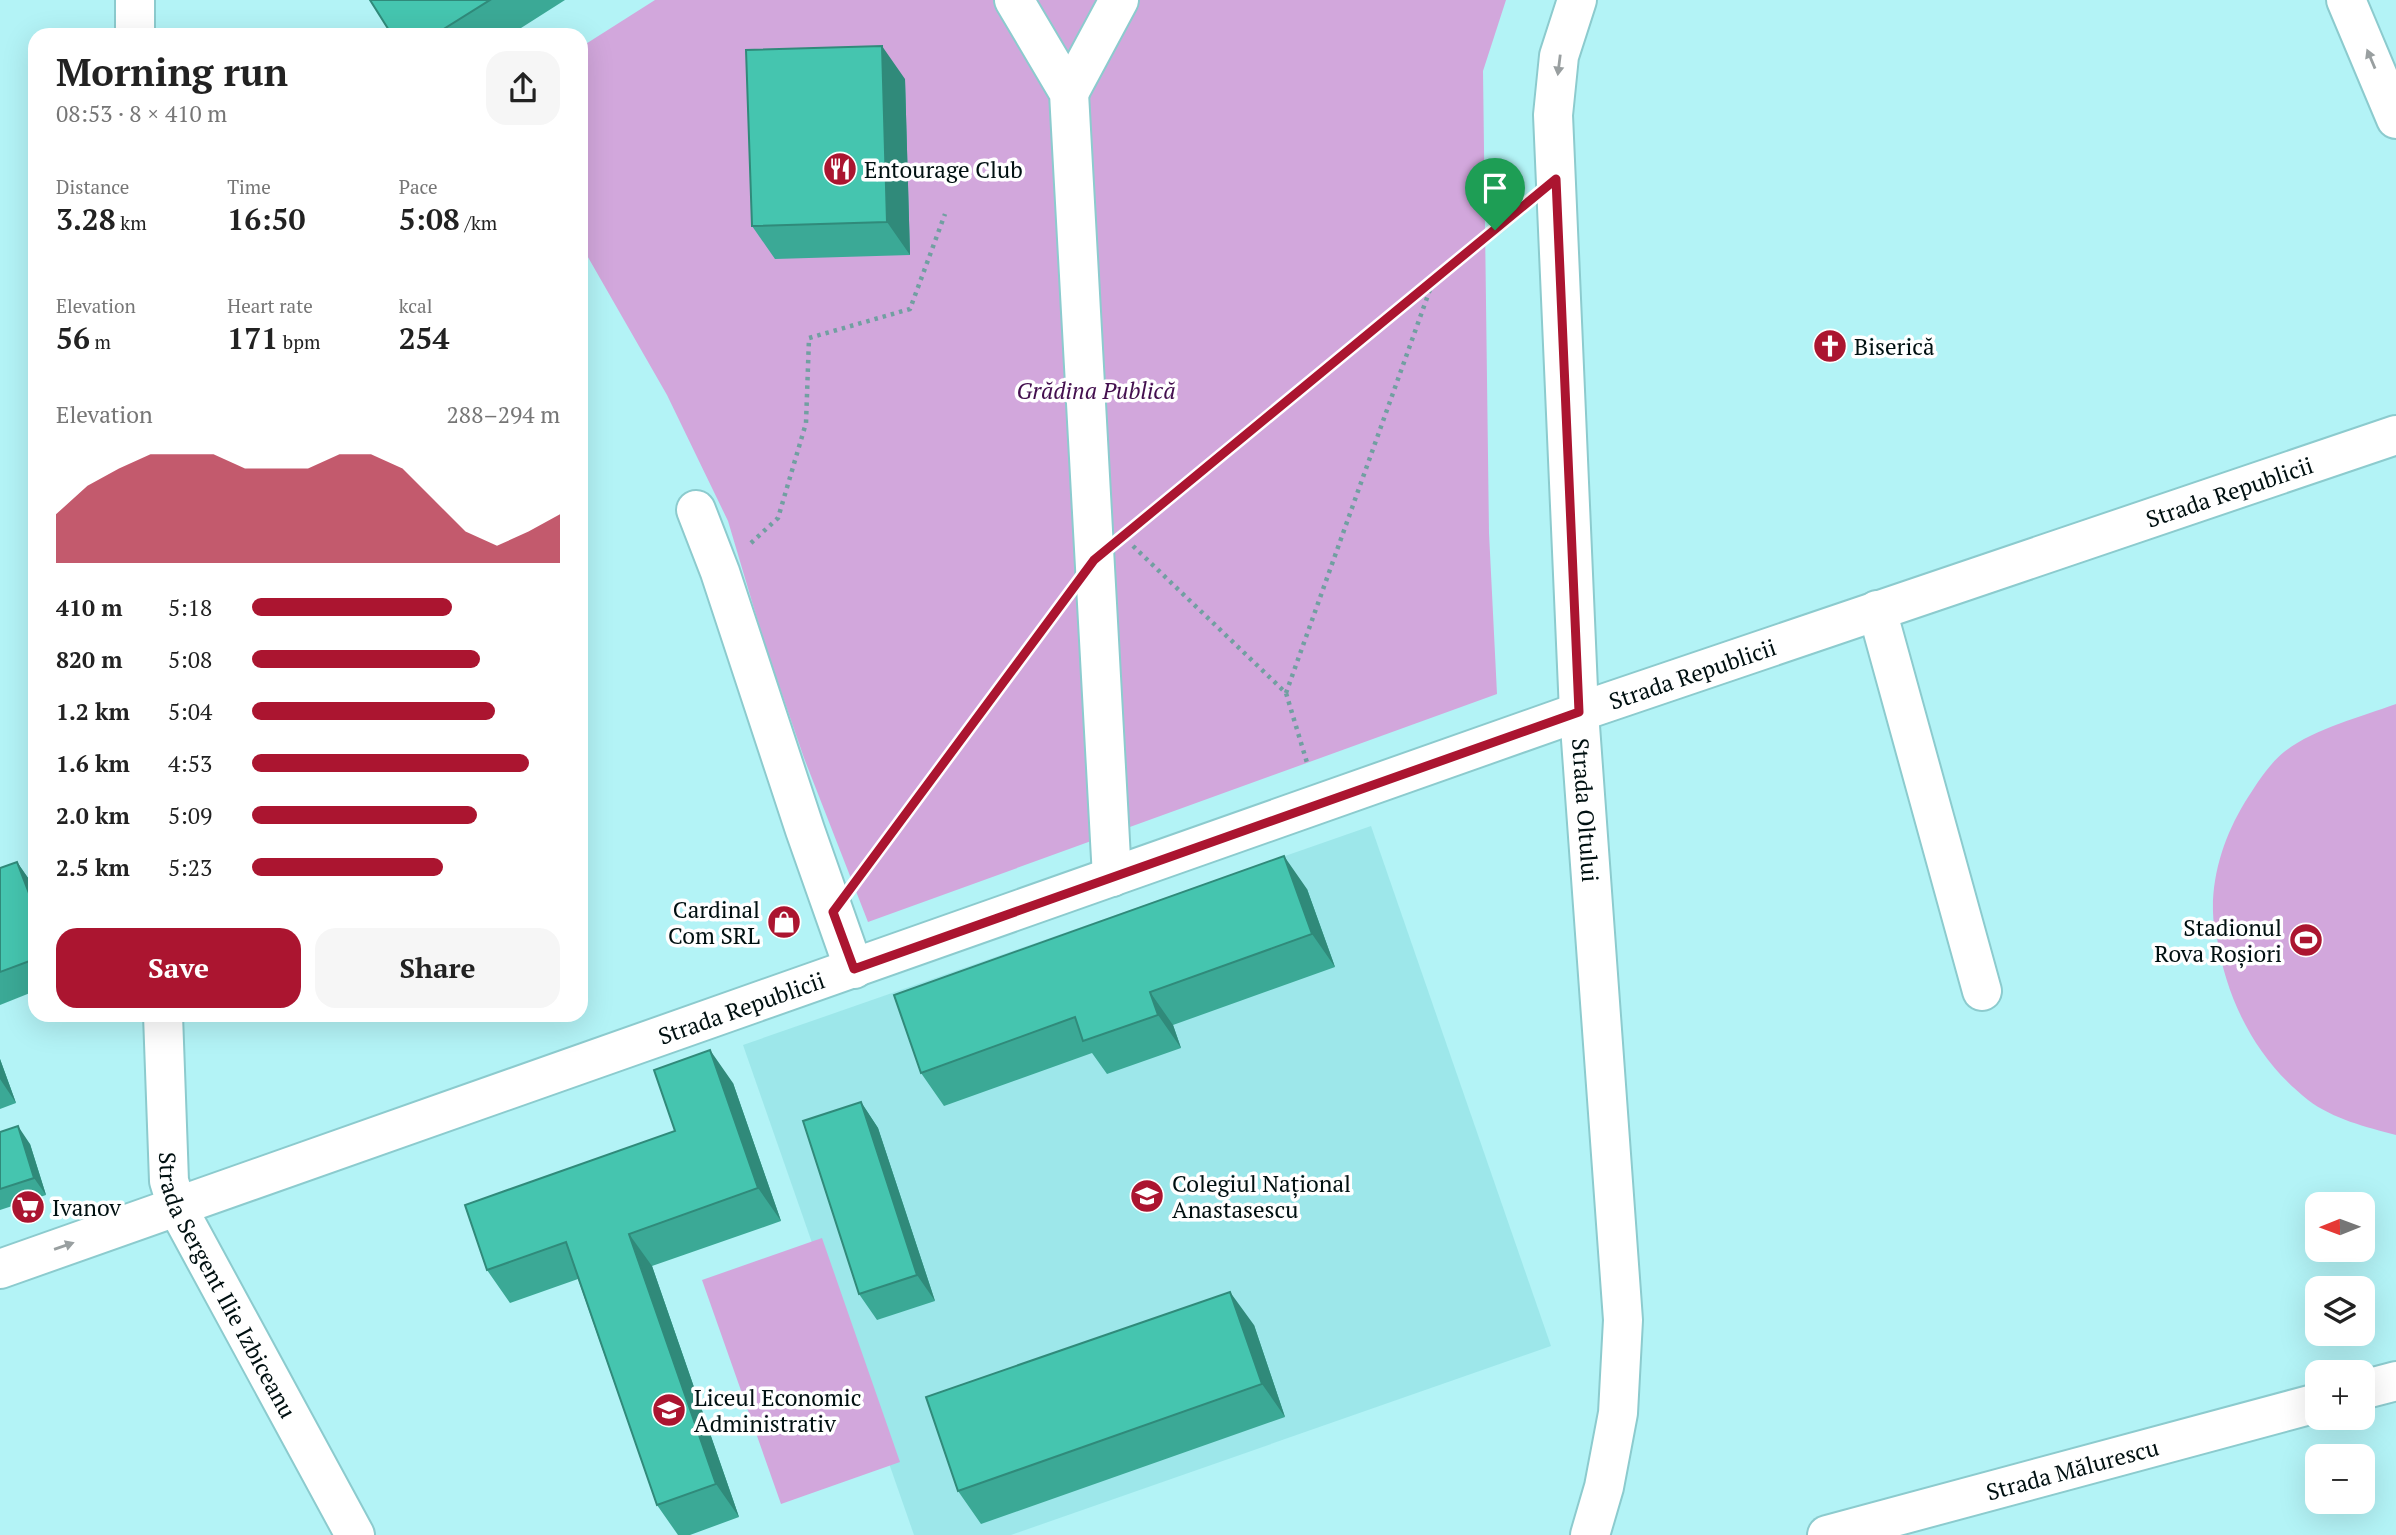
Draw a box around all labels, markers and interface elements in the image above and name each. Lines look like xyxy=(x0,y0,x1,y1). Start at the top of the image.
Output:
text: Morning run xyxy=(56,47,288,97)
one-way arrow xyxy=(2365,49,2376,70)
button: share xyxy=(486,51,560,125)
one-way arrow xyxy=(1553,55,1564,77)
text: 08:53 · 8 × 410 m xyxy=(56,98,227,129)
restaurant icon: Entourage Club xyxy=(821,150,859,188)
place label: Entourage Club xyxy=(864,154,1023,185)
pin xyxy=(1465,158,1525,230)
icon: arrive xyxy=(1476,169,1514,207)
text: Distance xyxy=(56,174,129,199)
text: Time xyxy=(227,174,271,199)
text: Pace xyxy=(399,174,438,199)
text: 3.28 xyxy=(56,199,116,239)
text: 16:50 xyxy=(227,199,305,239)
text: 5:08 xyxy=(399,199,460,239)
text: km xyxy=(116,210,147,235)
text: /km xyxy=(460,210,497,235)
text: Elevation xyxy=(56,293,136,318)
text: Heart rate xyxy=(227,293,313,318)
text: kcal xyxy=(399,293,432,318)
text: 56 xyxy=(56,318,90,358)
text: 171 xyxy=(227,318,278,358)
text: 254 xyxy=(399,318,450,358)
church icon: Biserică xyxy=(1811,327,1849,365)
text: m xyxy=(90,329,111,354)
text: bpm xyxy=(278,329,320,354)
place label: Biserică xyxy=(1854,331,1935,362)
park label: Grădina Publică xyxy=(1017,375,1175,406)
text: Elevation xyxy=(56,399,153,430)
text: 288–294 m xyxy=(447,399,560,430)
street label: Strada Republicii xyxy=(2142,449,2317,534)
text: 410 m xyxy=(56,592,122,623)
text: 5:18 xyxy=(168,592,212,623)
street label: Strada Republicii xyxy=(1605,631,1780,716)
text: 820 m xyxy=(56,644,122,675)
text: 5:08 xyxy=(168,644,212,675)
text: 1.2 km xyxy=(56,696,130,727)
text: 5:04 xyxy=(168,696,212,727)
street label: Strada Oltului xyxy=(1565,737,1607,883)
text: 1.6 km xyxy=(56,748,130,779)
text: 4:53 xyxy=(168,748,212,779)
text: 2.0 km xyxy=(56,800,130,831)
text: 5:09 xyxy=(168,800,212,831)
text: 2.5 km xyxy=(56,852,130,883)
text: 5:23 xyxy=(168,852,212,883)
place label: Cardinal Com SRL xyxy=(668,894,760,951)
shop icon: Cardinal Com SRL xyxy=(765,903,803,941)
place label: Stadionul Rova Roșiori xyxy=(2154,912,2282,969)
sports icon: Stadionul Rova Roșiori xyxy=(2287,921,2325,959)
button: Save xyxy=(56,928,301,1008)
button: Share xyxy=(315,928,560,1008)
street label: Strada Republicii xyxy=(654,964,829,1051)
street label: Strada Sergent Ilie Izbiceanu xyxy=(152,1151,304,1423)
place label: Colegiul Național Anastasescu xyxy=(1172,1168,1351,1225)
school or university icon: Colegiul Național Anastasescu xyxy=(1128,1177,1166,1215)
supermarket icon: Ivanov xyxy=(9,1188,47,1226)
place label: Ivanov xyxy=(52,1192,121,1223)
north arrow xyxy=(2305,1192,2375,1262)
map controls xyxy=(2305,1192,2375,1514)
one-way arrow xyxy=(54,1240,75,1251)
button: layers xyxy=(2305,1276,2375,1346)
button: + xyxy=(2305,1360,2375,1430)
place label: Liceul Economic Administrativ xyxy=(694,1382,861,1439)
school or university icon: Liceul Economic Administrativ xyxy=(650,1391,688,1429)
street label: Strada Mălurescu xyxy=(1983,1431,2162,1507)
button: − xyxy=(2305,1444,2375,1514)

